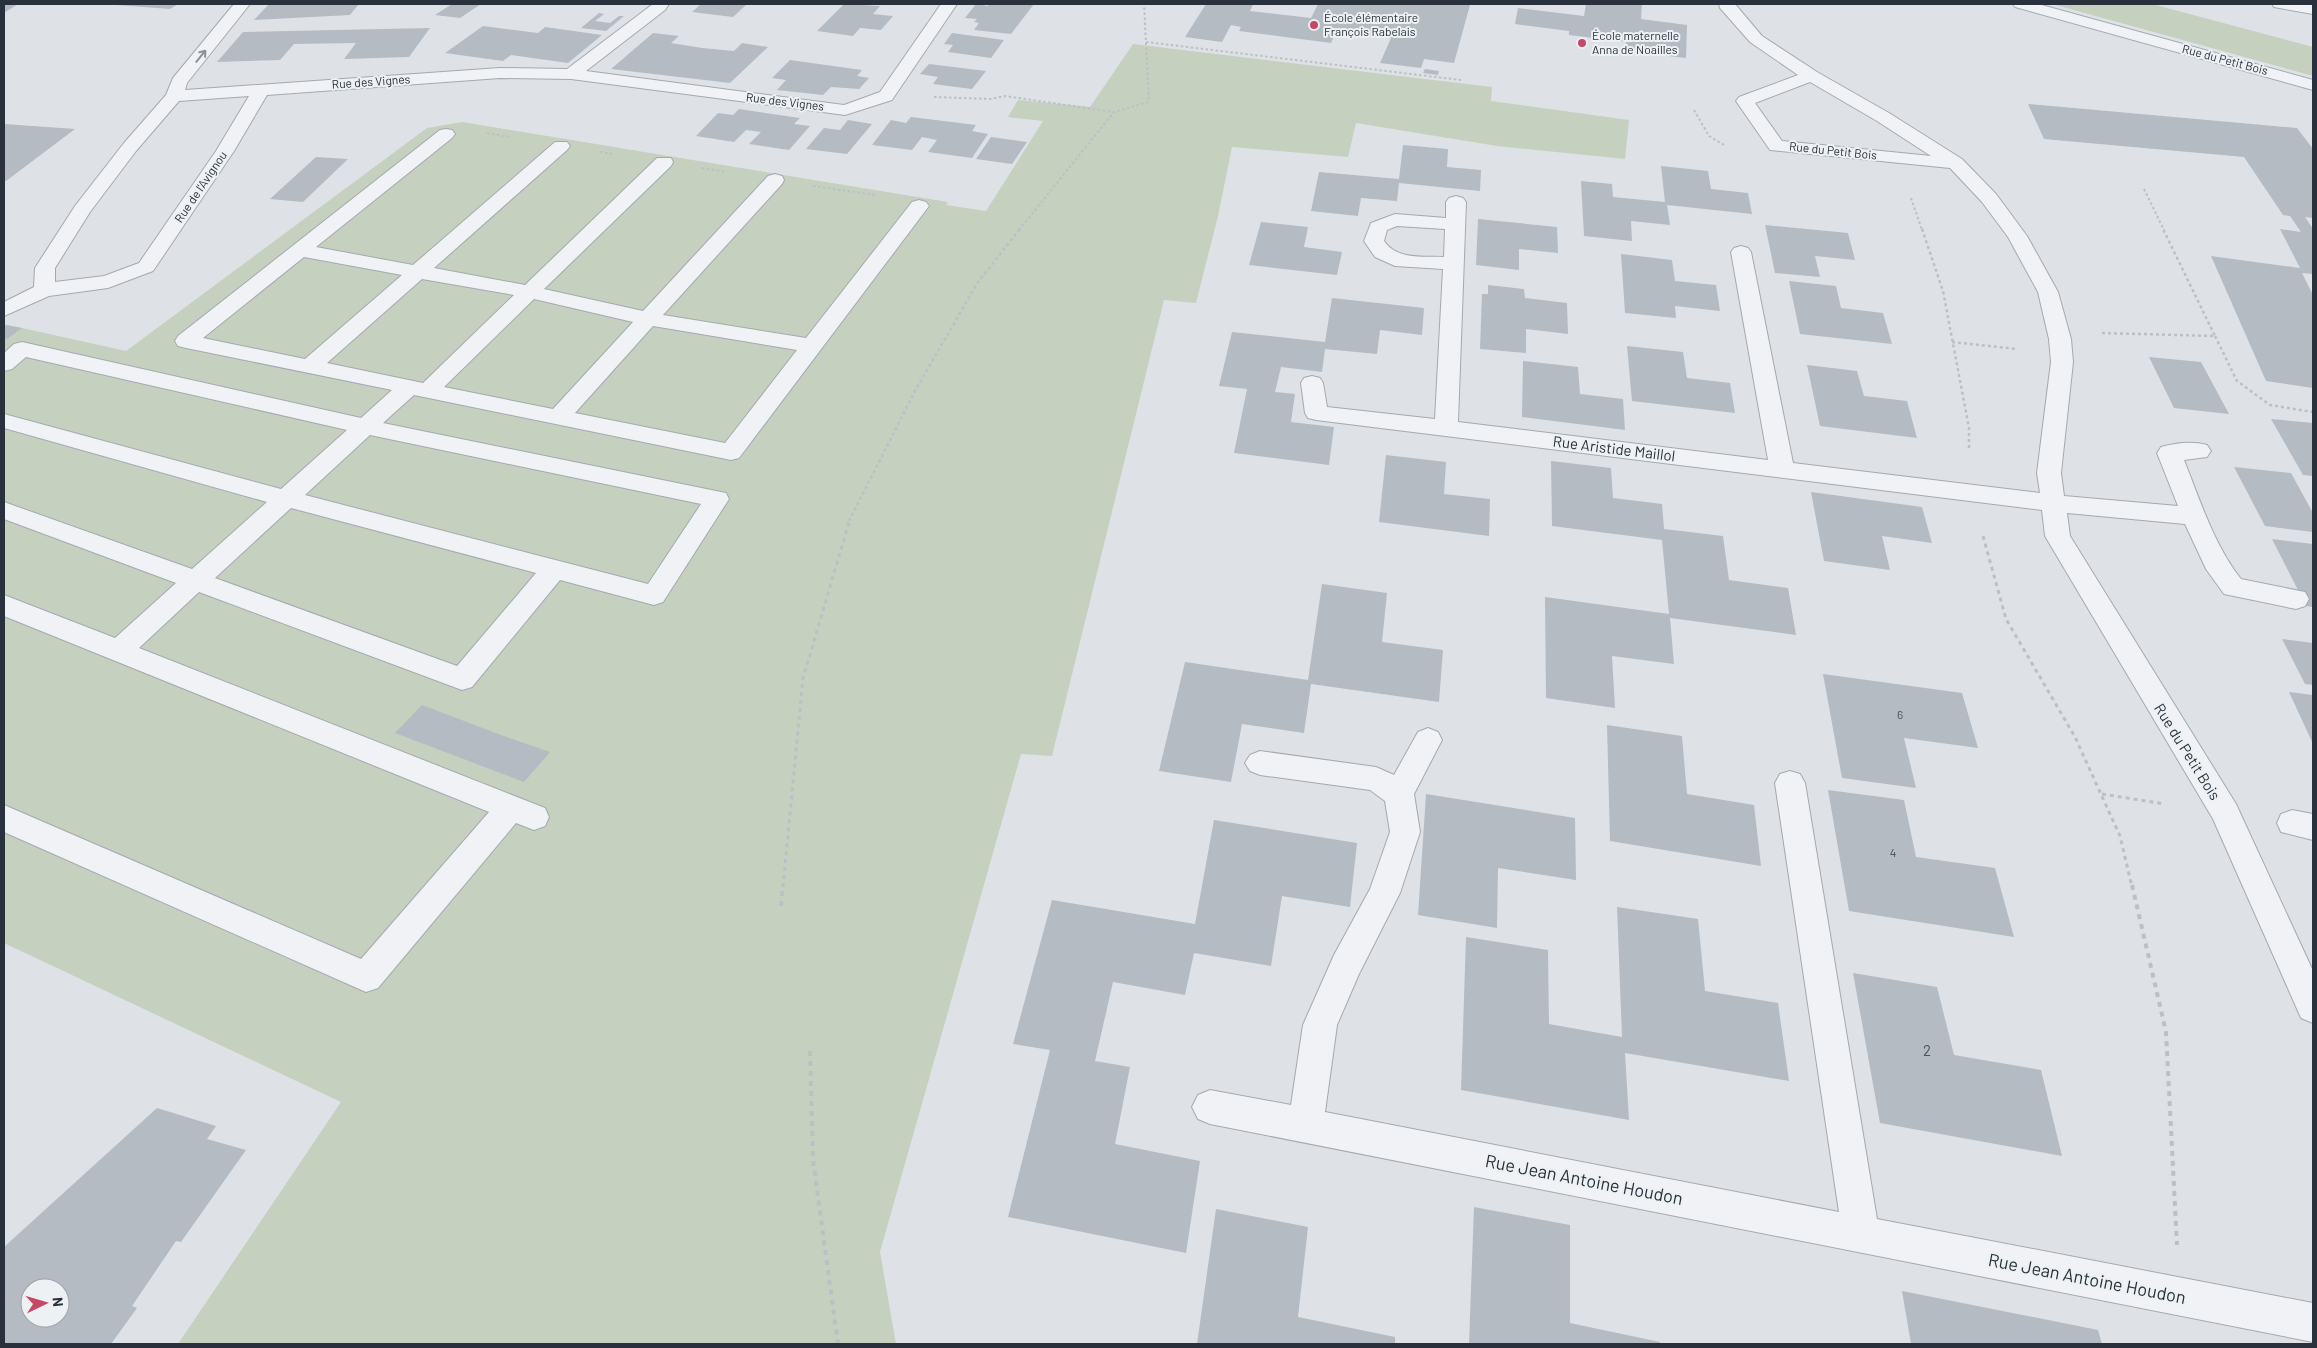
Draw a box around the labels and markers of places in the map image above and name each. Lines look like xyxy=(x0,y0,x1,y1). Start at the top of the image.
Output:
place label: École élémentaire François Rabelais xyxy=(1324,10,1418,38)
marker: École élémentaire François Rabelais xyxy=(1308,19,1320,31)
place label: École maternelle Anna de Noailles xyxy=(1592,28,1679,56)
marker: École maternelle Anna de Noailles xyxy=(1576,37,1588,49)

